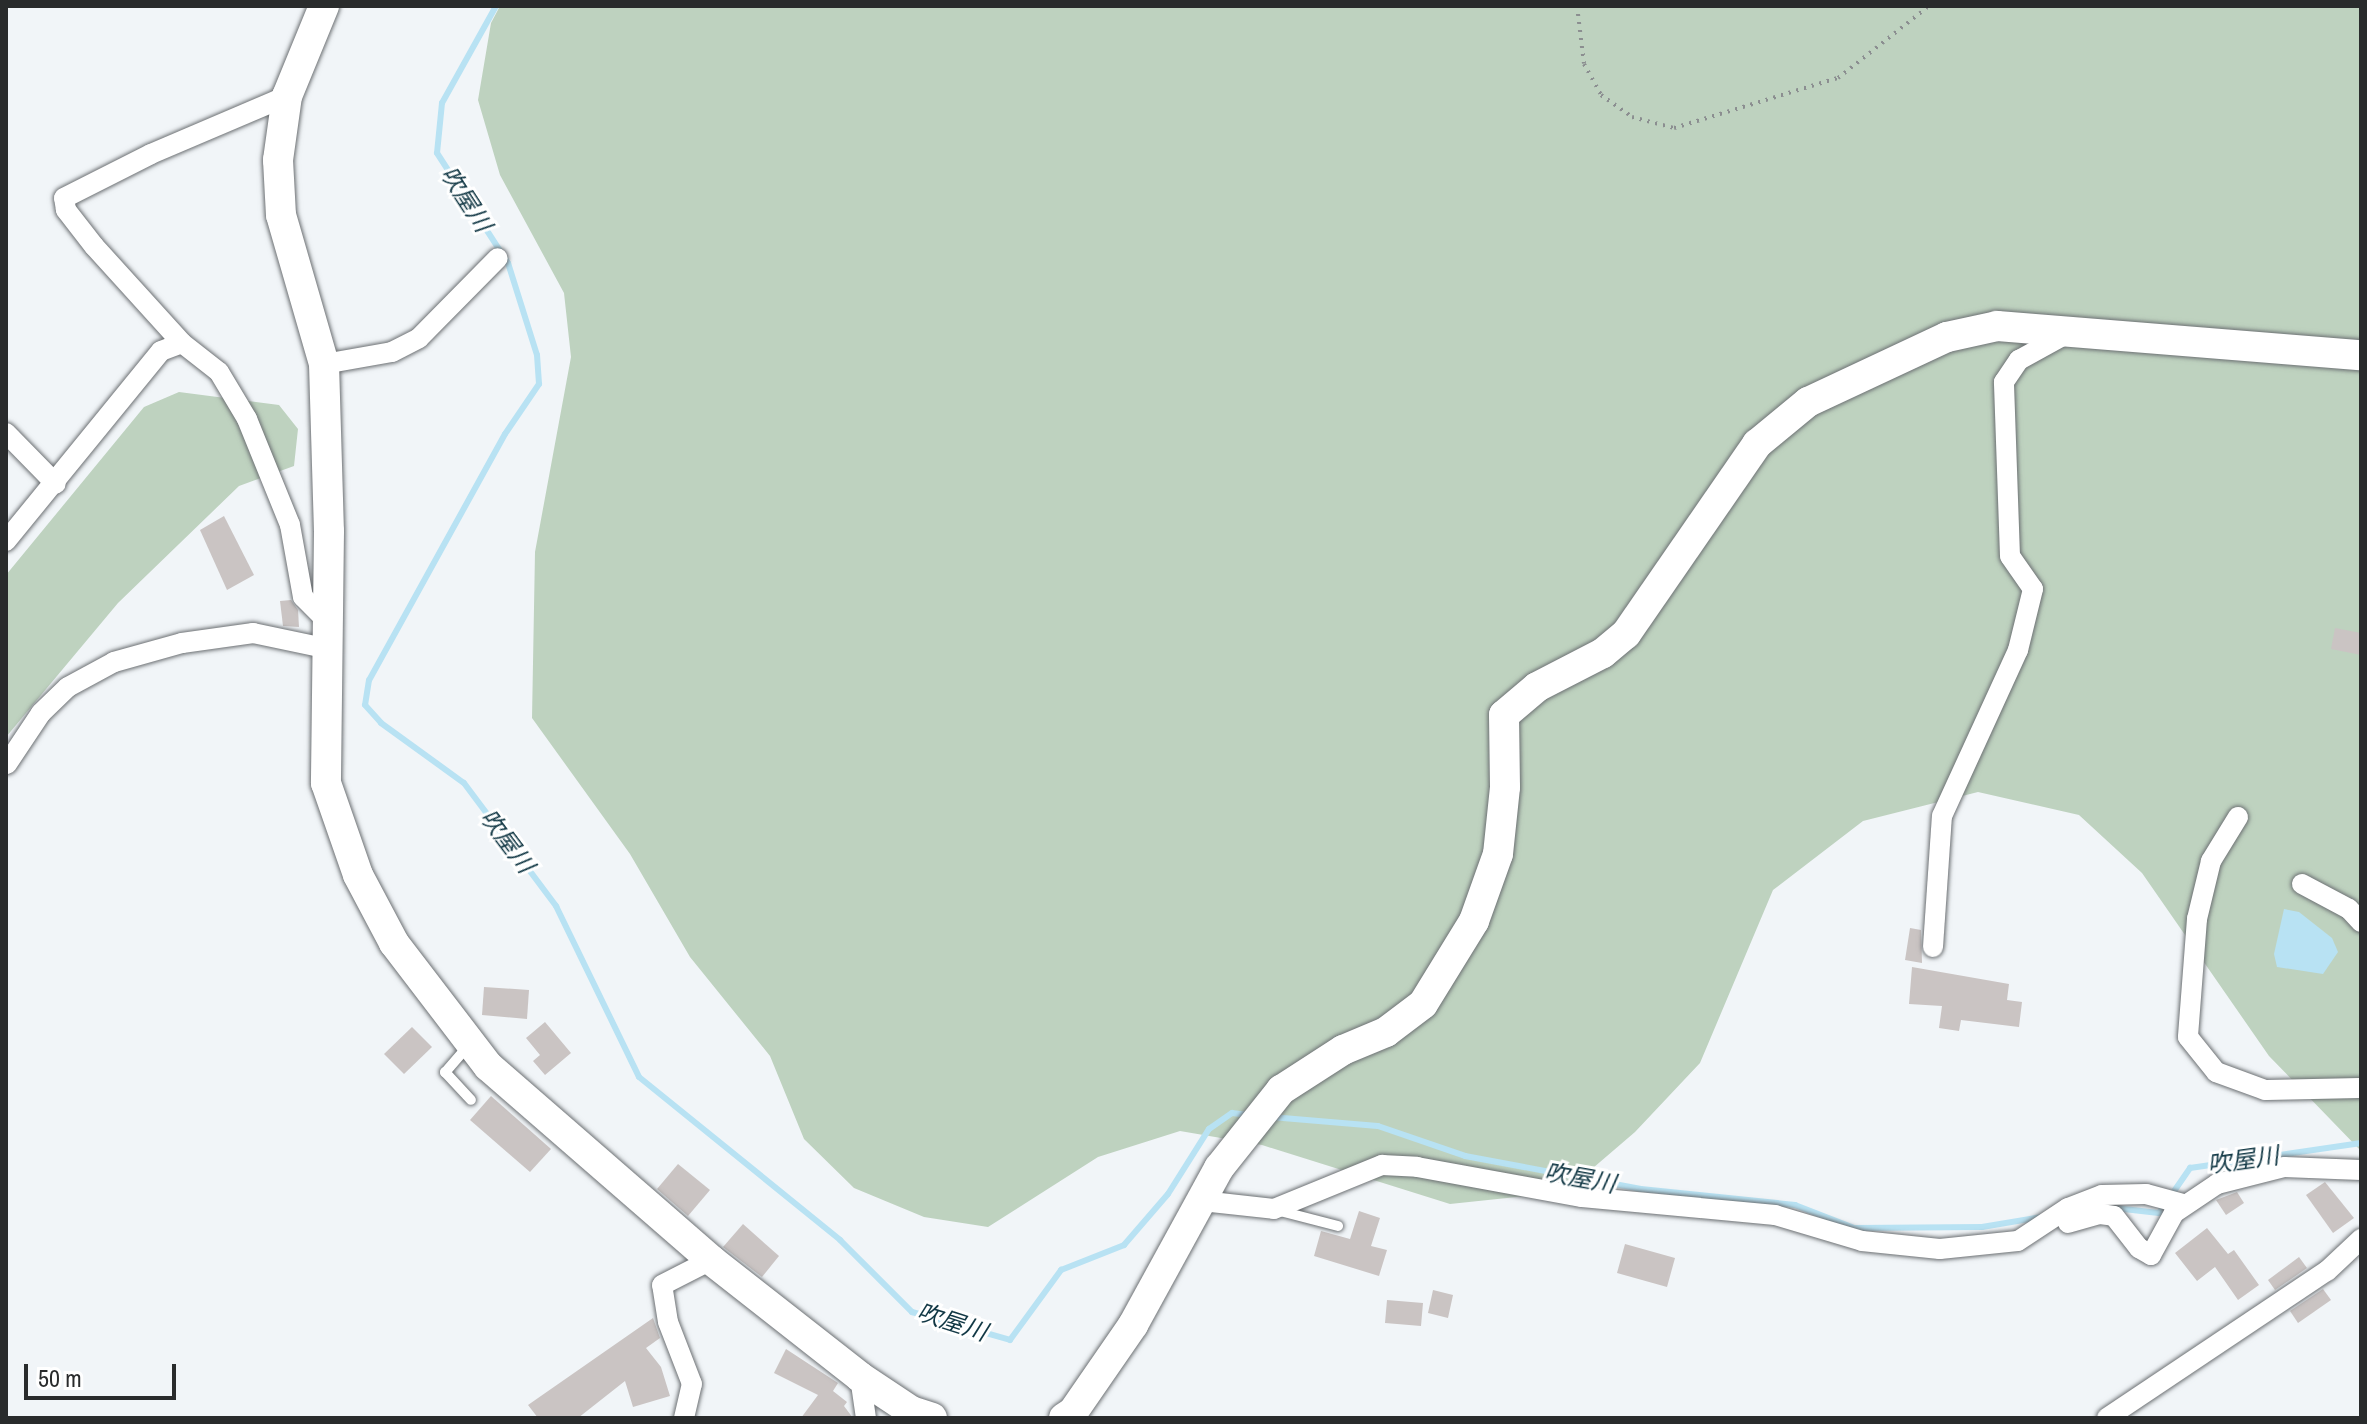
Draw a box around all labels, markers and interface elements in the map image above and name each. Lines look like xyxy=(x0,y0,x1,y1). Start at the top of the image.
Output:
water label: 吹屋川 xyxy=(434,161,498,237)
water label: 吹屋川 xyxy=(474,804,540,878)
water label: 吹屋川 xyxy=(2205,1141,2281,1179)
water label: 吹屋川 xyxy=(1542,1158,1618,1198)
water label: 吹屋川 xyxy=(913,1297,991,1347)
scale bar xyxy=(28,1348,180,1398)
text: 50 m xyxy=(38,1362,82,1394)

